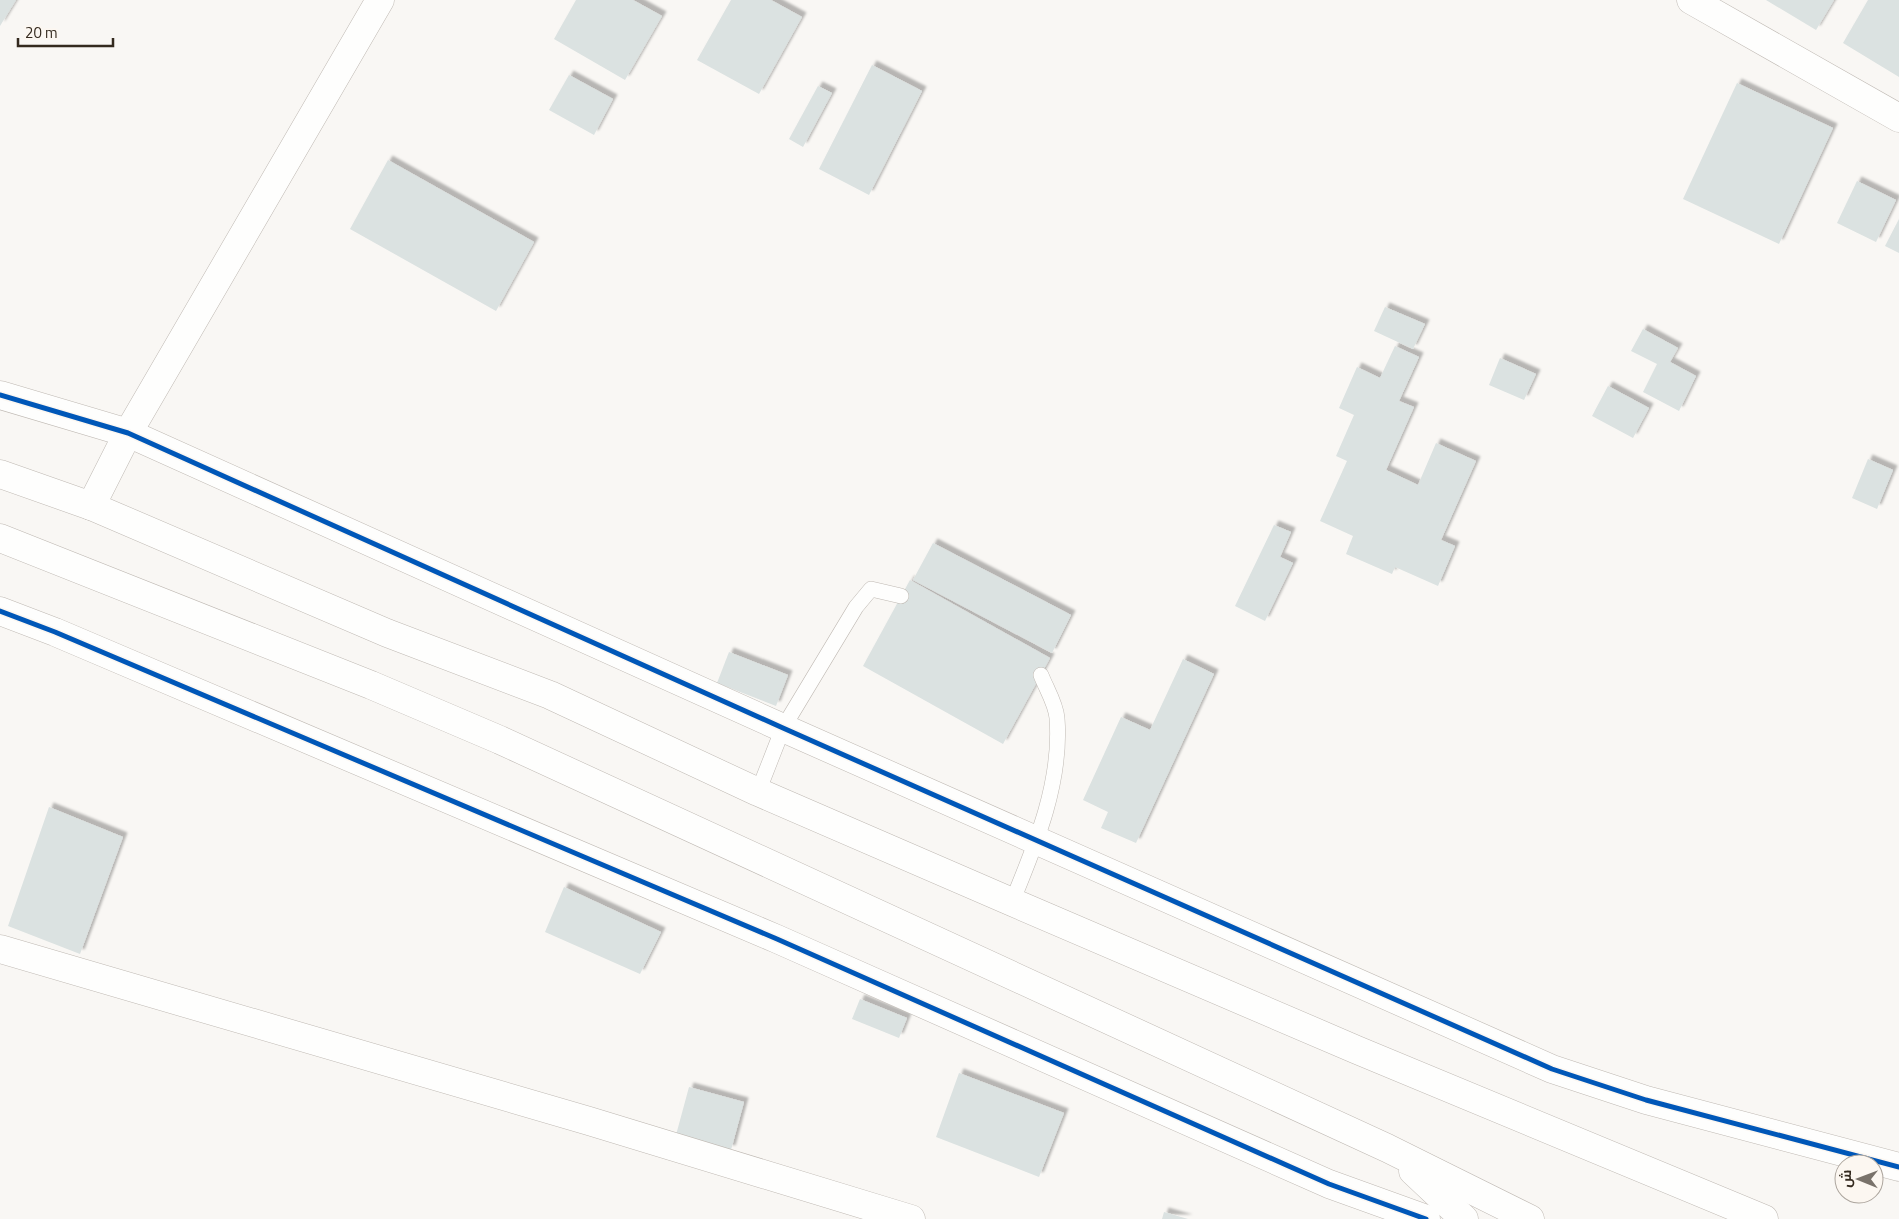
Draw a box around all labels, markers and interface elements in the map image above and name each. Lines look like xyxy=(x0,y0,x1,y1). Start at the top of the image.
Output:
scale bar xyxy=(18,15,112,47)
text: 20 m xyxy=(25,21,58,44)
north arrow xyxy=(1834,1154,1884,1204)
text: ش xyxy=(1835,1170,1856,1188)

